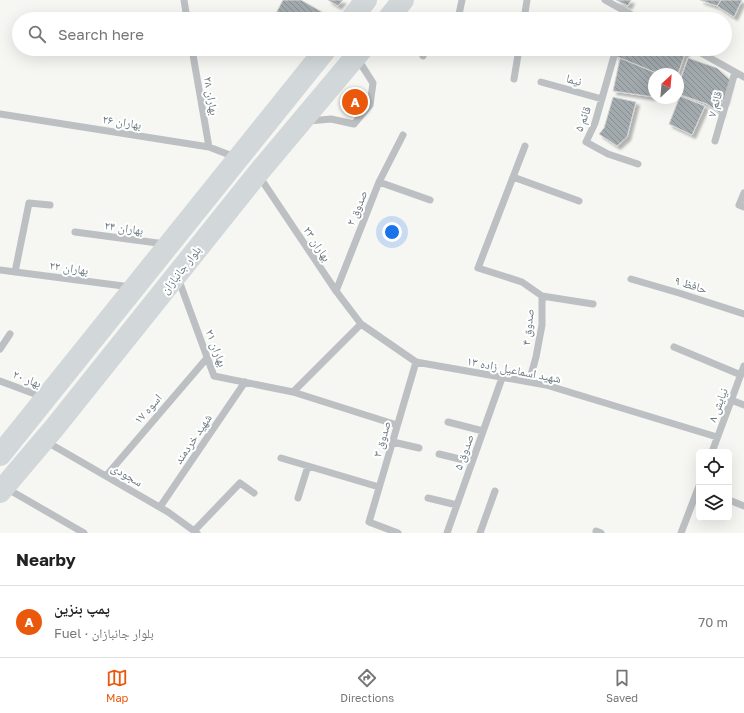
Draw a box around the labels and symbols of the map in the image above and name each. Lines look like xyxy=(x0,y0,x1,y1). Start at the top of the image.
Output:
north arrow xyxy=(648,68,684,104)
street label: نیما xyxy=(565,70,584,89)
street label: بهاران ۲۸ xyxy=(200,75,222,117)
pin: A xyxy=(342,87,368,117)
street label: قائم ۷ xyxy=(704,89,726,119)
street label: قائم ۵ xyxy=(571,104,595,134)
street label: بهاران ۲۶ xyxy=(101,111,143,132)
street label: صدوق ۲ xyxy=(343,188,370,228)
street label: بهاران ۲۴ xyxy=(104,217,145,238)
your location xyxy=(382,222,402,242)
street label: بهاران ۲۳ xyxy=(300,223,334,264)
street label: بلوار جانبازان xyxy=(157,242,204,297)
street label: بهاران ۲۲ xyxy=(49,257,90,278)
street label: حافظ ۹ xyxy=(673,272,710,297)
street label: صدوق ۴ xyxy=(518,308,537,346)
street label: بهاران ۲۱ xyxy=(202,327,230,369)
street label: شهید اسماعیل زاده ۱۳ xyxy=(466,353,563,386)
street label: بهار ۲۰ xyxy=(11,366,44,391)
street label: نیایش ۸ xyxy=(704,386,731,424)
street label: اسوه ۱۷ xyxy=(130,390,165,427)
street label: شهید خردمند xyxy=(170,411,215,467)
street label: صدوق ۳ xyxy=(369,419,394,459)
street label: صدوق ۵ xyxy=(450,432,477,472)
street label: سجودی xyxy=(109,460,146,490)

